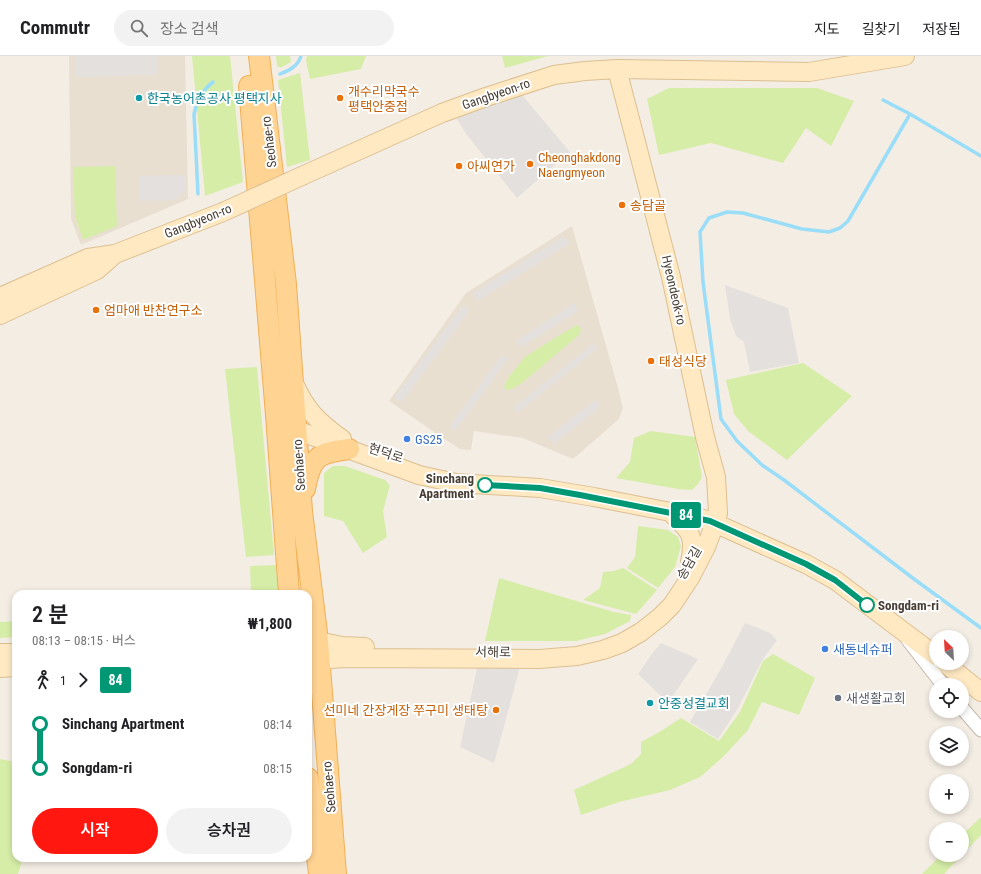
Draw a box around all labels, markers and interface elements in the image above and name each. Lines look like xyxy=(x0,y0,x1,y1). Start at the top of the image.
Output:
search box xyxy=(114,10,394,46)
text: Commutr xyxy=(20,16,90,39)
icon: search xyxy=(128,17,150,39)
text: 장소 검색 xyxy=(160,20,219,38)
text: 지도 xyxy=(814,21,840,37)
text: 길찾기 xyxy=(862,21,900,37)
text: 저장됨 xyxy=(922,21,961,37)
street label: Gangbyeon-ro xyxy=(460,75,532,113)
place label: 개수리막국수 평택안중점 xyxy=(348,84,420,114)
place label: 한국농어촌공사 평택지사 xyxy=(147,91,282,106)
marker: 한국농어촌공사 평택지사 xyxy=(134,93,144,103)
marker: 개수리막국수 평택안중점 xyxy=(335,93,345,103)
street label: Seohae-ro xyxy=(258,116,280,168)
place label: Cheonghakdong Naengmyeon xyxy=(538,150,621,180)
place label: 아씨연가 xyxy=(467,159,515,174)
marker: Cheonghakdong Naengmyeon xyxy=(525,159,535,169)
marker: 아씨연가 xyxy=(454,161,464,171)
place label: 송담골 xyxy=(630,198,666,213)
marker: 송담골 xyxy=(617,200,627,210)
street label: Gangbyeon-ro xyxy=(162,201,234,241)
street label: Hyeondeok-ro xyxy=(659,254,689,326)
place label: 엄마애 반찬연구소 xyxy=(104,303,203,318)
marker: 엄마애 반찬연구소 xyxy=(91,305,101,315)
place label: 태성식당 xyxy=(659,354,707,369)
marker: 태성식당 xyxy=(646,356,656,366)
place label: GS25 xyxy=(415,432,442,447)
marker: GS25 xyxy=(402,434,412,444)
street label: Seohae-ro xyxy=(290,439,308,491)
street label: 현덕로 xyxy=(367,440,405,466)
place label: Sinchang Apartment xyxy=(419,471,474,501)
marker: Sinchang Apartment xyxy=(477,477,493,493)
line badge: 84 xyxy=(668,502,704,528)
text: 84 xyxy=(679,507,693,523)
street label: 송담길 xyxy=(674,544,704,582)
marker: Songdam-ri xyxy=(859,597,875,613)
place label: Songdam-ri xyxy=(878,598,939,613)
text: 2 분 xyxy=(32,602,68,627)
text: ₩1,800 xyxy=(247,615,292,633)
north arrow xyxy=(929,630,969,670)
map controls xyxy=(929,630,969,862)
text: 08:13 – 08:15 · 버스 xyxy=(32,633,136,648)
place label: 새동네슈퍼 xyxy=(833,642,893,657)
street label: 서해로 xyxy=(475,644,511,660)
marker: 새동네슈퍼 xyxy=(820,644,830,654)
icon: walk xyxy=(32,669,54,691)
icon: forward xyxy=(72,669,94,691)
text: 84 xyxy=(108,672,123,688)
text: 1 xyxy=(60,673,66,688)
button: locate xyxy=(929,678,969,718)
place label: 새생활교회 xyxy=(846,691,906,706)
marker: 새생활교회 xyxy=(833,693,843,703)
place label: 안중성결교회 xyxy=(658,696,730,711)
marker: 안중성결교회 xyxy=(645,698,655,708)
place label: 선미네 간장게장 쭈구미 생태탕 xyxy=(324,703,488,718)
marker: 선미네 간장게장 쭈구미 생태탕 xyxy=(491,705,501,715)
text: Sinchang Apartment xyxy=(62,715,184,733)
text: 08:14 xyxy=(263,717,292,732)
button: layers xyxy=(929,726,969,766)
text: Songdam-ri xyxy=(62,759,132,777)
text: 08:15 xyxy=(263,761,292,776)
street label: Seohae-ro xyxy=(319,761,339,813)
button: + xyxy=(929,774,969,814)
button: 시작 xyxy=(32,808,158,854)
button: 승차권 xyxy=(166,808,292,854)
button: − xyxy=(929,822,969,862)

